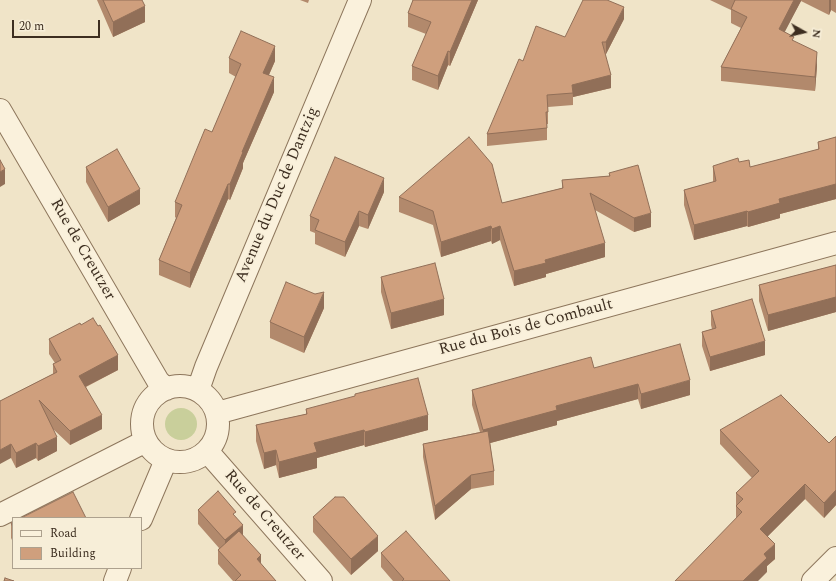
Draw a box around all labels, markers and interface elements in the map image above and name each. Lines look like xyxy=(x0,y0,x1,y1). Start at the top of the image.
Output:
scale bar xyxy=(14,12,102,38)
north arrow xyxy=(784,12,824,52)
text: 20 m xyxy=(19,17,44,36)
text: N xyxy=(807,28,825,39)
street label: Avenue du Duc de Dantzig xyxy=(232,104,324,286)
street label: Rue de Creutzer xyxy=(45,196,119,304)
street label: Rue du Bois de Combault xyxy=(437,296,615,360)
street label: Rue de Creutzer xyxy=(219,467,309,565)
legend xyxy=(12,517,142,569)
text: Road xyxy=(50,524,77,543)
text: Building xyxy=(50,544,96,563)

